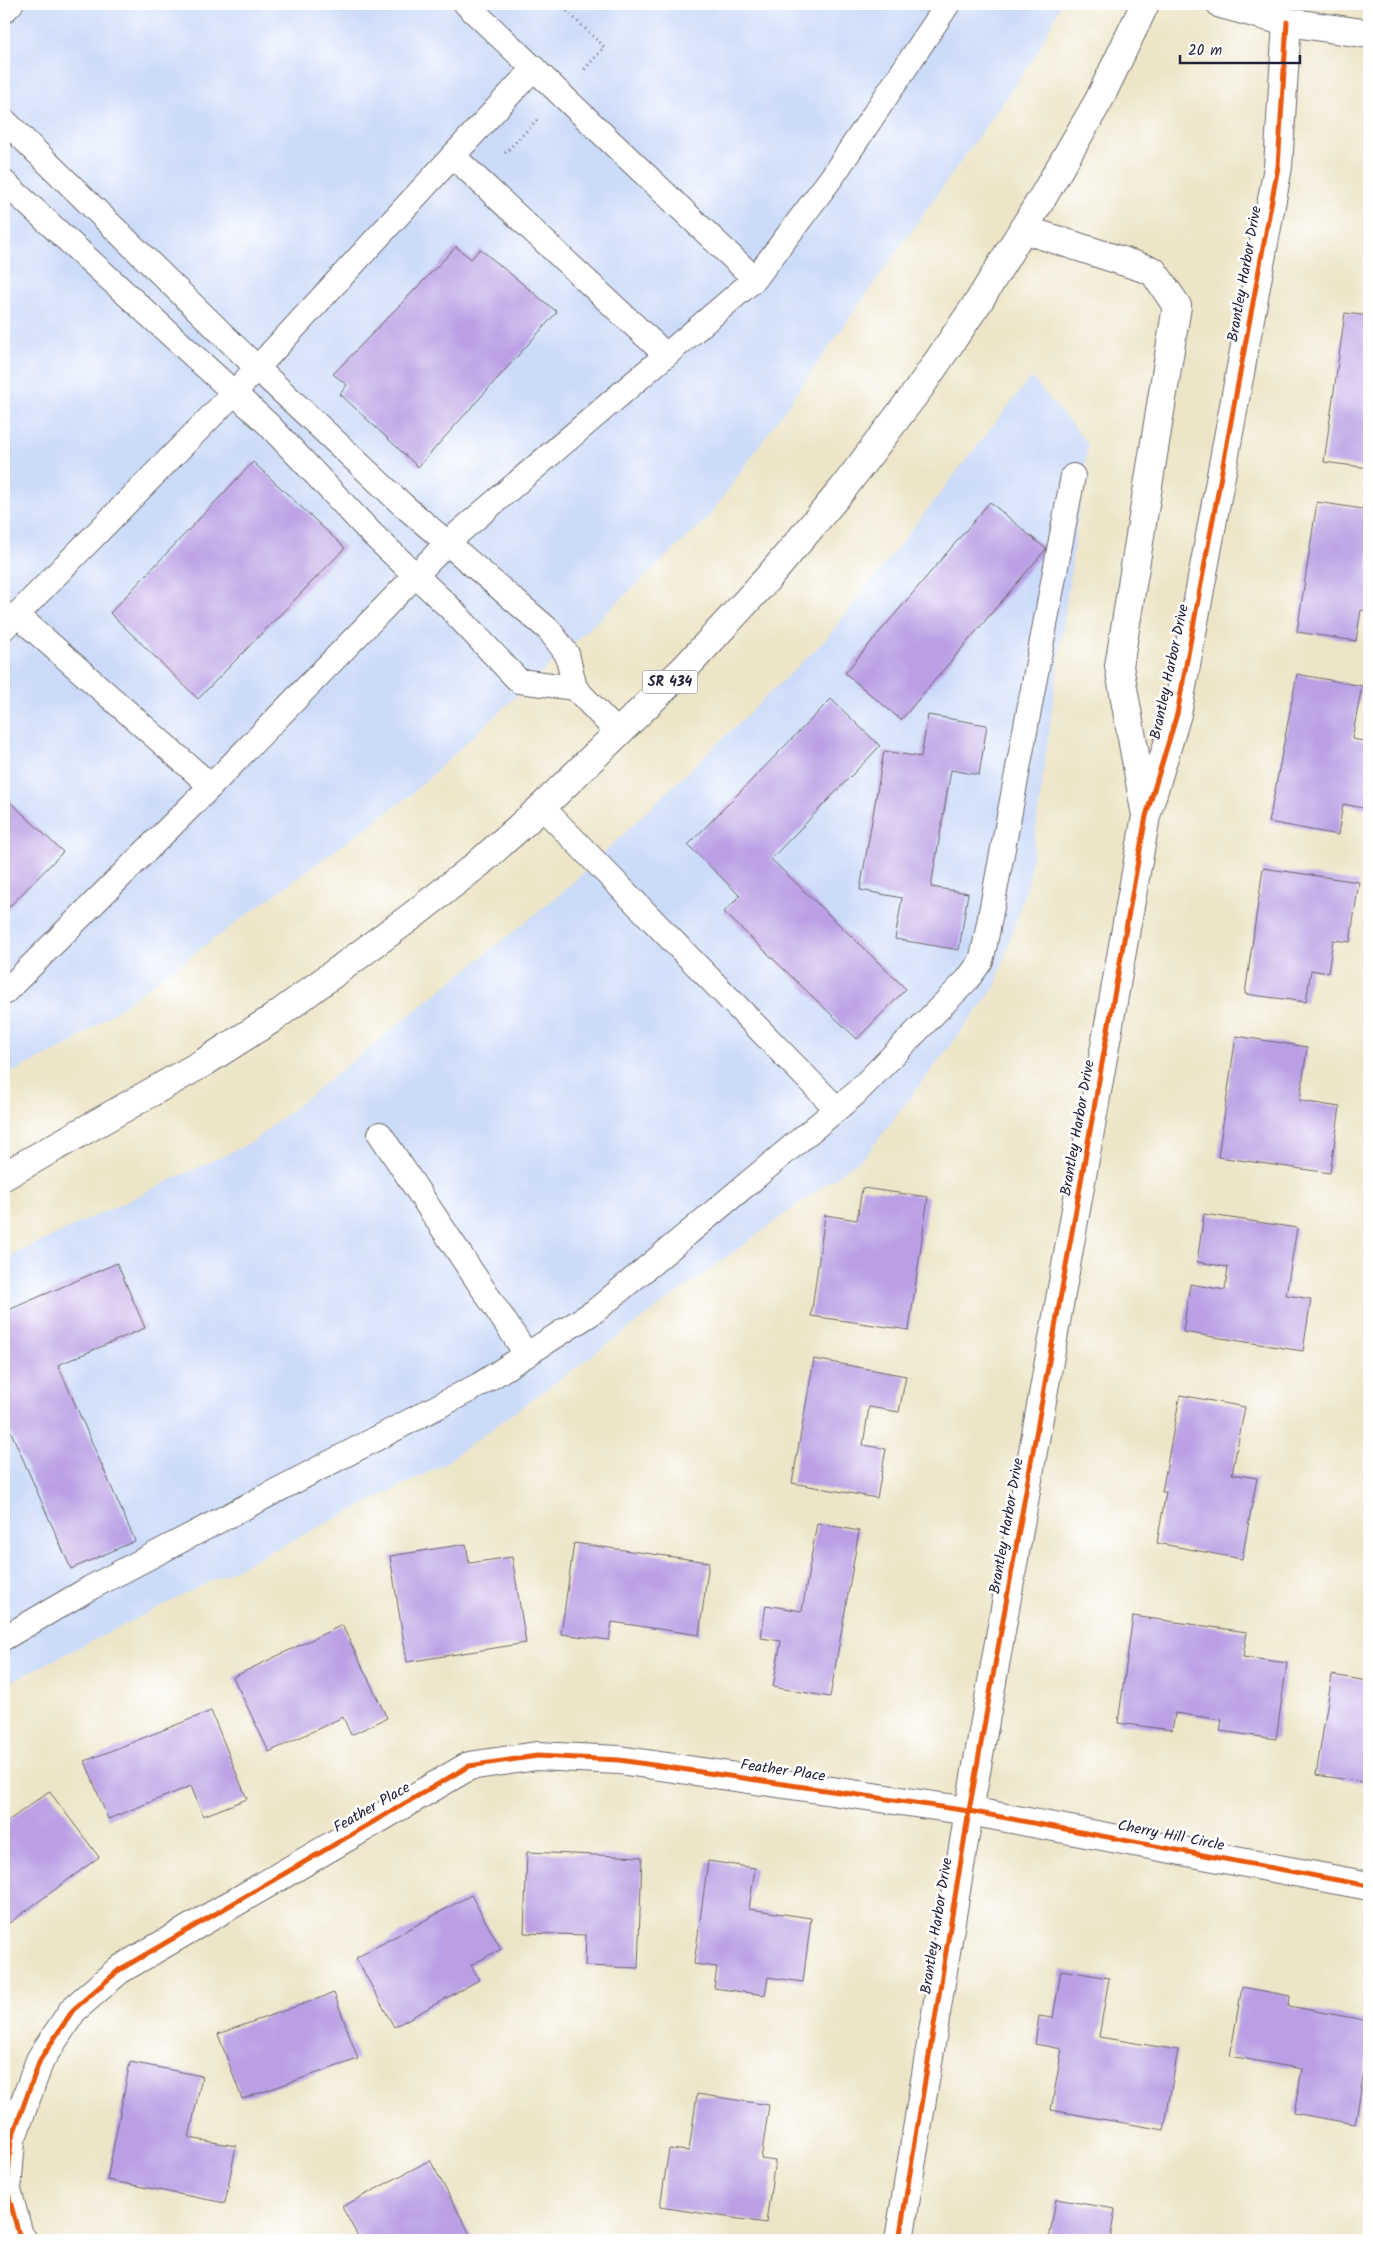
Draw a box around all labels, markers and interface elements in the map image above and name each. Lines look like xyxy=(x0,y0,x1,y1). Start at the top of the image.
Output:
scale bar xyxy=(1180,32,1300,64)
text: 20 m xyxy=(1188,39,1222,63)
street label: Brantley Harbor Drive xyxy=(1221,204,1269,344)
street label: Brantley Harbor Drive xyxy=(1144,602,1196,742)
road number: SR 434 xyxy=(642,670,698,694)
street label: Brantley Harbor Drive xyxy=(1054,1058,1102,1198)
street label: Brantley Harbor Drive xyxy=(983,1456,1031,1596)
street label: Feather Place xyxy=(739,1753,827,1789)
street label: Feather Place xyxy=(329,1776,415,1840)
street label: Cherry Hill Circle xyxy=(1116,1814,1227,1858)
street label: Brantley Harbor Drive xyxy=(914,1856,960,1996)

